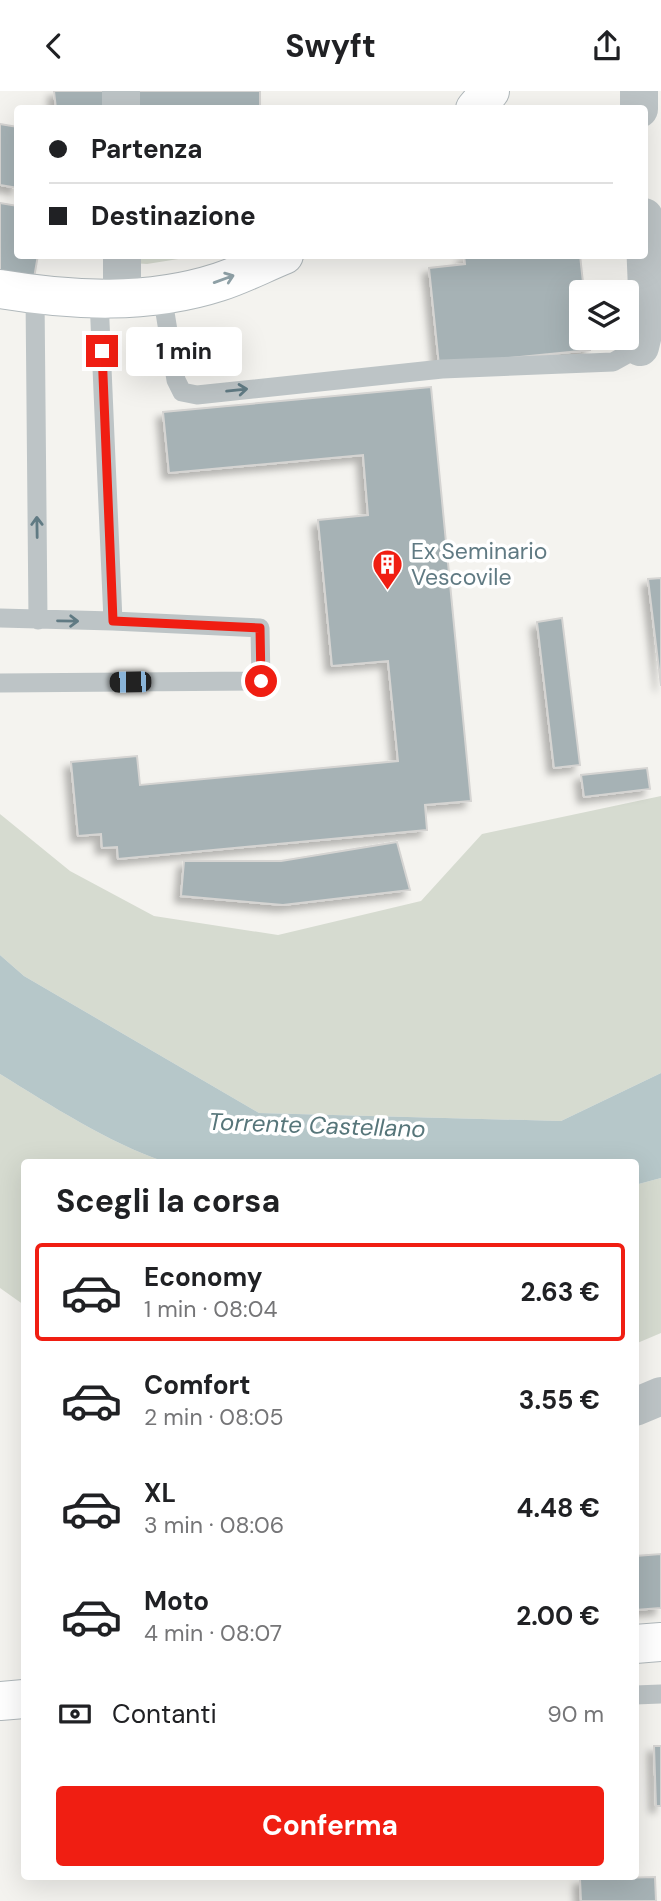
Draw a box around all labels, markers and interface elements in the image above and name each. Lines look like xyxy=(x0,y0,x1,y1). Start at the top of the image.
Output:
text: Swyft xyxy=(285,25,376,67)
icon: back xyxy=(35,27,73,65)
icon: share xyxy=(588,27,626,65)
text: Partenza xyxy=(91,132,203,166)
text: Destinazione xyxy=(91,199,256,233)
one-way arrow xyxy=(213,272,235,284)
map controls xyxy=(569,280,639,350)
button: layers xyxy=(569,280,639,350)
callout: 1 min xyxy=(126,327,242,375)
route end xyxy=(86,335,118,367)
text: 1 min xyxy=(156,336,212,366)
one-way arrow xyxy=(225,384,247,397)
one-way arrow xyxy=(30,516,44,539)
place label: Ex Seminario Vescovile xyxy=(411,536,547,592)
building icon: Ex Seminario Vescovile xyxy=(371,547,405,591)
one-way arrow xyxy=(56,614,79,627)
route start xyxy=(245,665,277,697)
car xyxy=(109,671,152,693)
water label: Torrente Castellano xyxy=(208,1106,426,1144)
text: Scegli la corsa xyxy=(56,1180,280,1222)
text: Economy xyxy=(144,1260,262,1294)
icon: car xyxy=(60,1261,123,1324)
text: 2.63 € xyxy=(520,1275,600,1309)
text: 1 min · 08:04 xyxy=(144,1294,277,1324)
text: Comfort xyxy=(144,1368,250,1402)
icon: car xyxy=(60,1369,123,1432)
text: 3.55 € xyxy=(519,1383,600,1417)
text: 2 min · 08:05 xyxy=(144,1402,284,1432)
text: XL xyxy=(144,1476,176,1510)
icon: car xyxy=(60,1477,123,1540)
text: 4.48 € xyxy=(517,1491,600,1525)
text: 3 min · 08:06 xyxy=(144,1510,284,1540)
text: Moto xyxy=(144,1584,209,1618)
icon: car xyxy=(60,1585,123,1648)
text: 2.00 € xyxy=(516,1599,600,1633)
text: 4 min · 08:07 xyxy=(144,1618,282,1648)
icon: cash xyxy=(56,1695,94,1733)
text: Contanti xyxy=(112,1697,217,1731)
text: 90 m xyxy=(547,1699,604,1729)
button: Conferma xyxy=(56,1786,604,1866)

